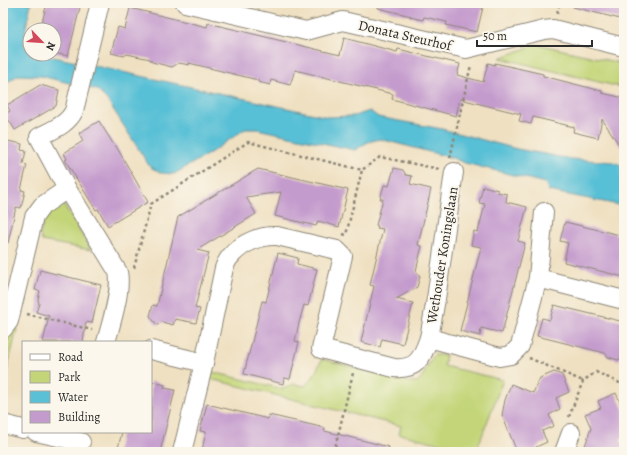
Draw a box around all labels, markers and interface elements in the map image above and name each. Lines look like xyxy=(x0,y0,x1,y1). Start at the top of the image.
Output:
street label: Donata Steurhof xyxy=(356,16,456,56)
north arrow xyxy=(22,22,62,62)
scale bar xyxy=(477,22,592,48)
text: 50 m xyxy=(483,28,507,44)
text: N xyxy=(42,39,59,53)
street label: Wethouder Koningslaan xyxy=(422,185,463,326)
legend xyxy=(22,341,152,433)
text: Road xyxy=(58,349,84,365)
text: Park xyxy=(58,369,81,385)
text: Water xyxy=(57,389,88,405)
text: Building xyxy=(58,409,100,425)

